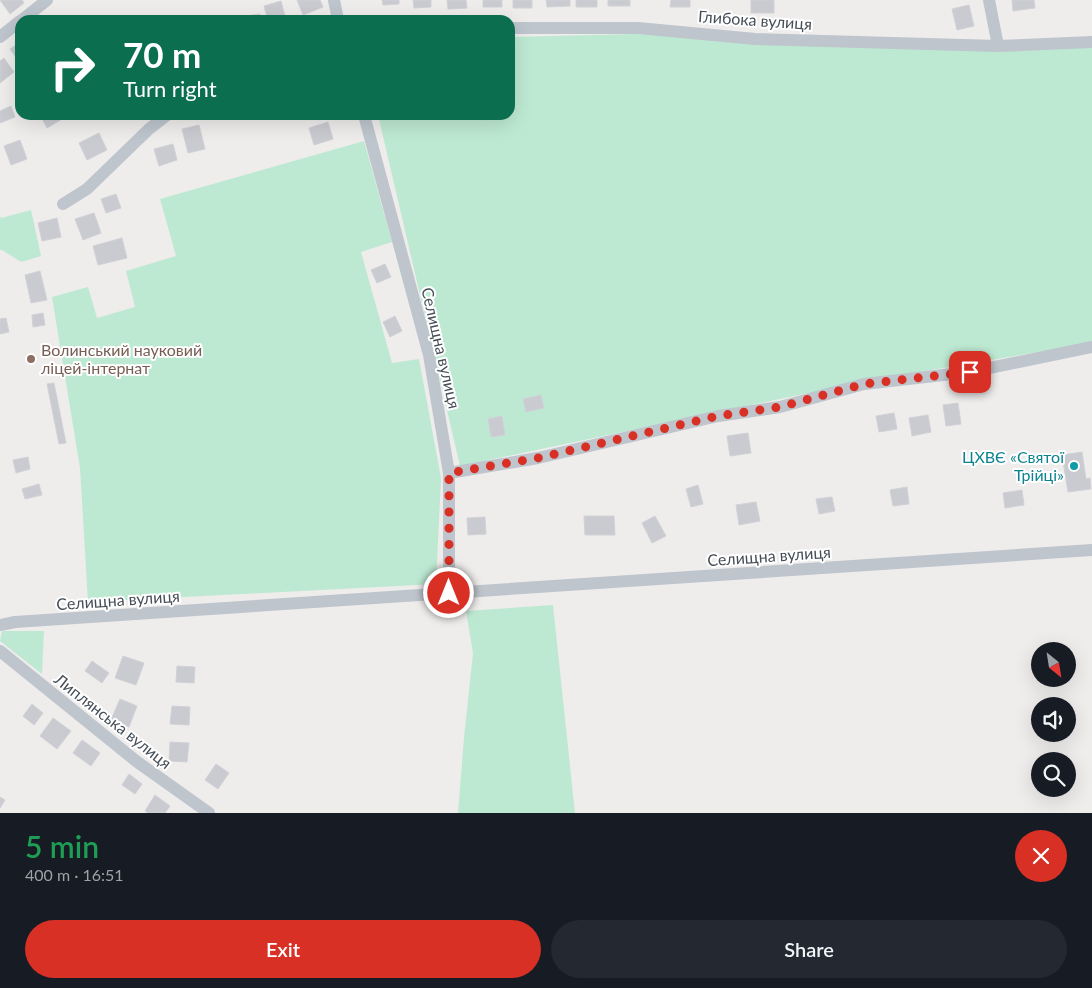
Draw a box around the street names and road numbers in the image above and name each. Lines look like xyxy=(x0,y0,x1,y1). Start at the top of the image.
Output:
street label: Глибока вулиця xyxy=(697,6,813,33)
street label: Селищна вулиця xyxy=(418,285,465,410)
street label: Селищна вулиця xyxy=(707,542,831,569)
street label: Селищна вулиця xyxy=(56,586,180,613)
street label: Липлянська вулиця xyxy=(50,668,175,772)

